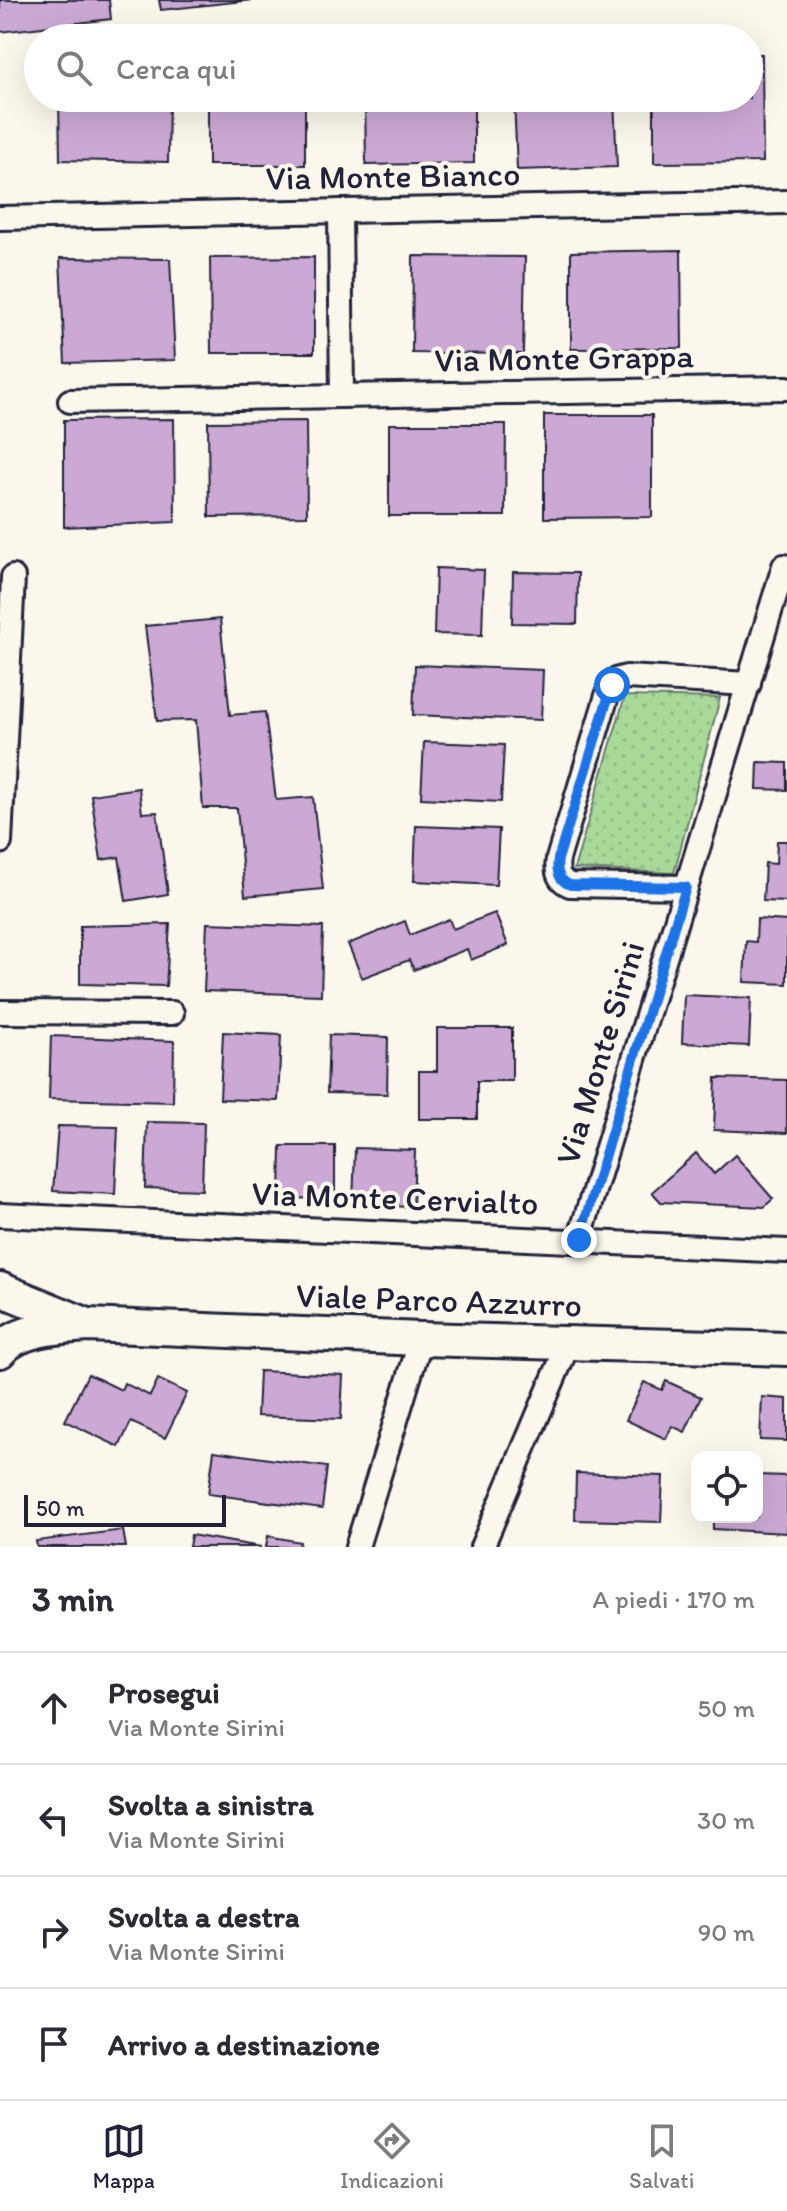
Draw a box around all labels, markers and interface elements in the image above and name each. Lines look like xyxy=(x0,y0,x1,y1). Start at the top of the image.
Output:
search box xyxy=(24,24,763,112)
icon: search xyxy=(52,46,96,90)
text: Cerca qui xyxy=(116,50,236,87)
street label: Via Monte Bianco xyxy=(265,153,521,199)
street label: Via Monte Grappa xyxy=(434,335,695,381)
route start xyxy=(594,667,630,703)
street label: Via Monte Sirini xyxy=(547,936,653,1170)
street label: Via Monte Cervialto xyxy=(251,1173,539,1223)
route end xyxy=(561,1222,597,1258)
street label: Viale Parco Azzurro xyxy=(295,1275,583,1325)
map controls xyxy=(691,1451,763,1523)
button: locate xyxy=(691,1451,763,1523)
scale bar xyxy=(24,1491,226,1527)
text: 50 m xyxy=(36,1495,85,1522)
text: 3 min xyxy=(32,1579,114,1620)
text: A piedi · 170 m xyxy=(593,1583,755,1615)
text: Prosegui xyxy=(108,1674,220,1711)
icon: ahead xyxy=(32,1686,76,1730)
text: 50 m xyxy=(698,1692,755,1724)
text: Via Monte Sirini xyxy=(108,1711,285,1743)
text: Svolta a sinistra xyxy=(108,1786,314,1823)
icon: left xyxy=(32,1798,76,1842)
text: 30 m xyxy=(697,1804,755,1836)
text: Via Monte Sirini xyxy=(108,1823,285,1855)
text: Svolta a destra xyxy=(108,1898,299,1935)
icon: right xyxy=(32,1910,76,1954)
text: 90 m xyxy=(698,1916,755,1948)
text: Via Monte Sirini xyxy=(108,1935,285,1967)
icon: arrive xyxy=(32,2022,76,2066)
text: Arrivo a destinazione xyxy=(108,2026,380,2063)
tab: Mappa xyxy=(93,2119,155,2194)
tab: Indicazioni xyxy=(340,2119,444,2194)
tab: Salvati xyxy=(629,2119,694,2194)

